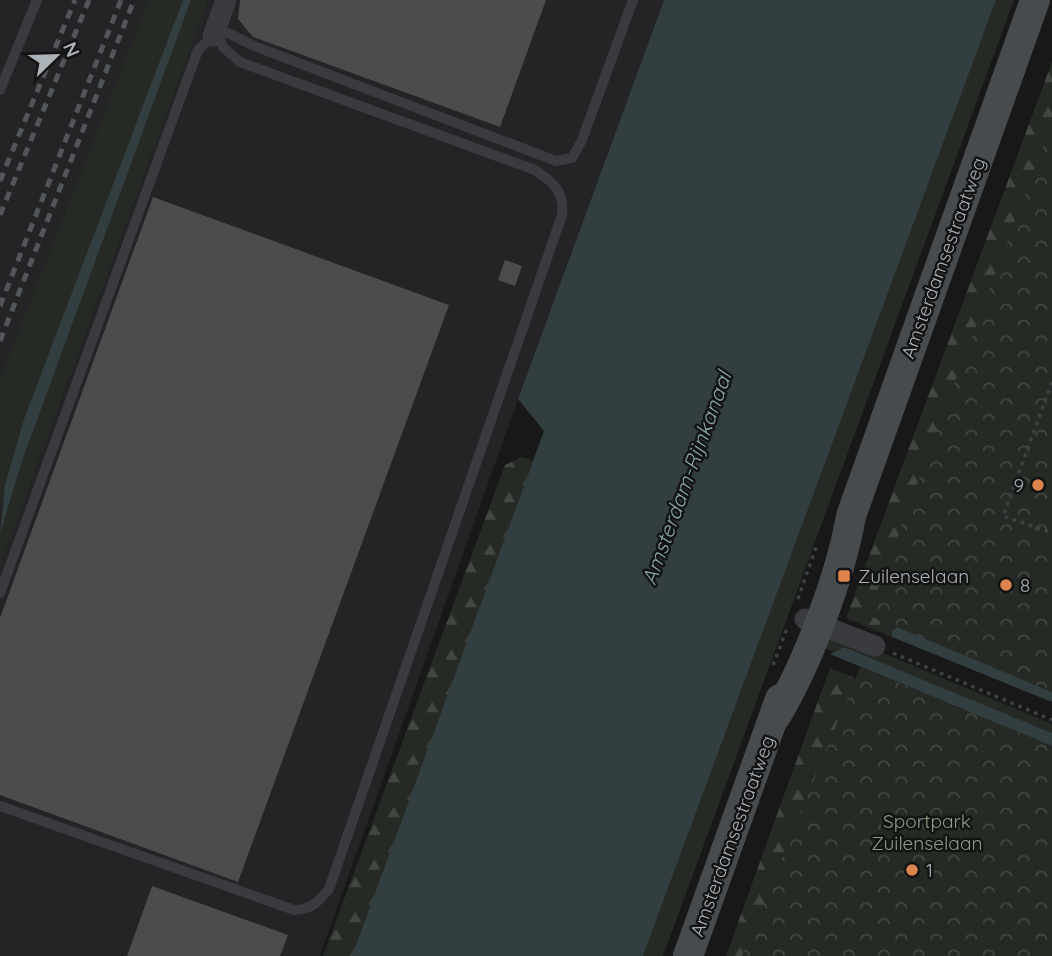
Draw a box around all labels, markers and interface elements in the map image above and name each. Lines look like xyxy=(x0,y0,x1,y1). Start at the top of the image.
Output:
north arrow xyxy=(21,21,91,91)
text: N xyxy=(58,38,85,60)
street label: Amsterdamsestraatweg xyxy=(895,154,991,362)
water label: Amsterdam-Rijnkanaal xyxy=(635,366,737,588)
place label: 9 xyxy=(1013,473,1024,497)
marker: 9 xyxy=(1030,477,1046,493)
place label: Zuilenselaan xyxy=(858,564,969,588)
marker: Zuilenselaan xyxy=(836,568,852,584)
place label: 8 xyxy=(1020,573,1030,597)
marker: 8 xyxy=(998,577,1014,593)
street label: Amsterdamsestraatweg xyxy=(684,732,780,940)
park label: Sportpark Zuilenselaan xyxy=(871,809,983,855)
place label: 1 xyxy=(926,858,933,882)
marker: 1 xyxy=(904,862,920,878)

